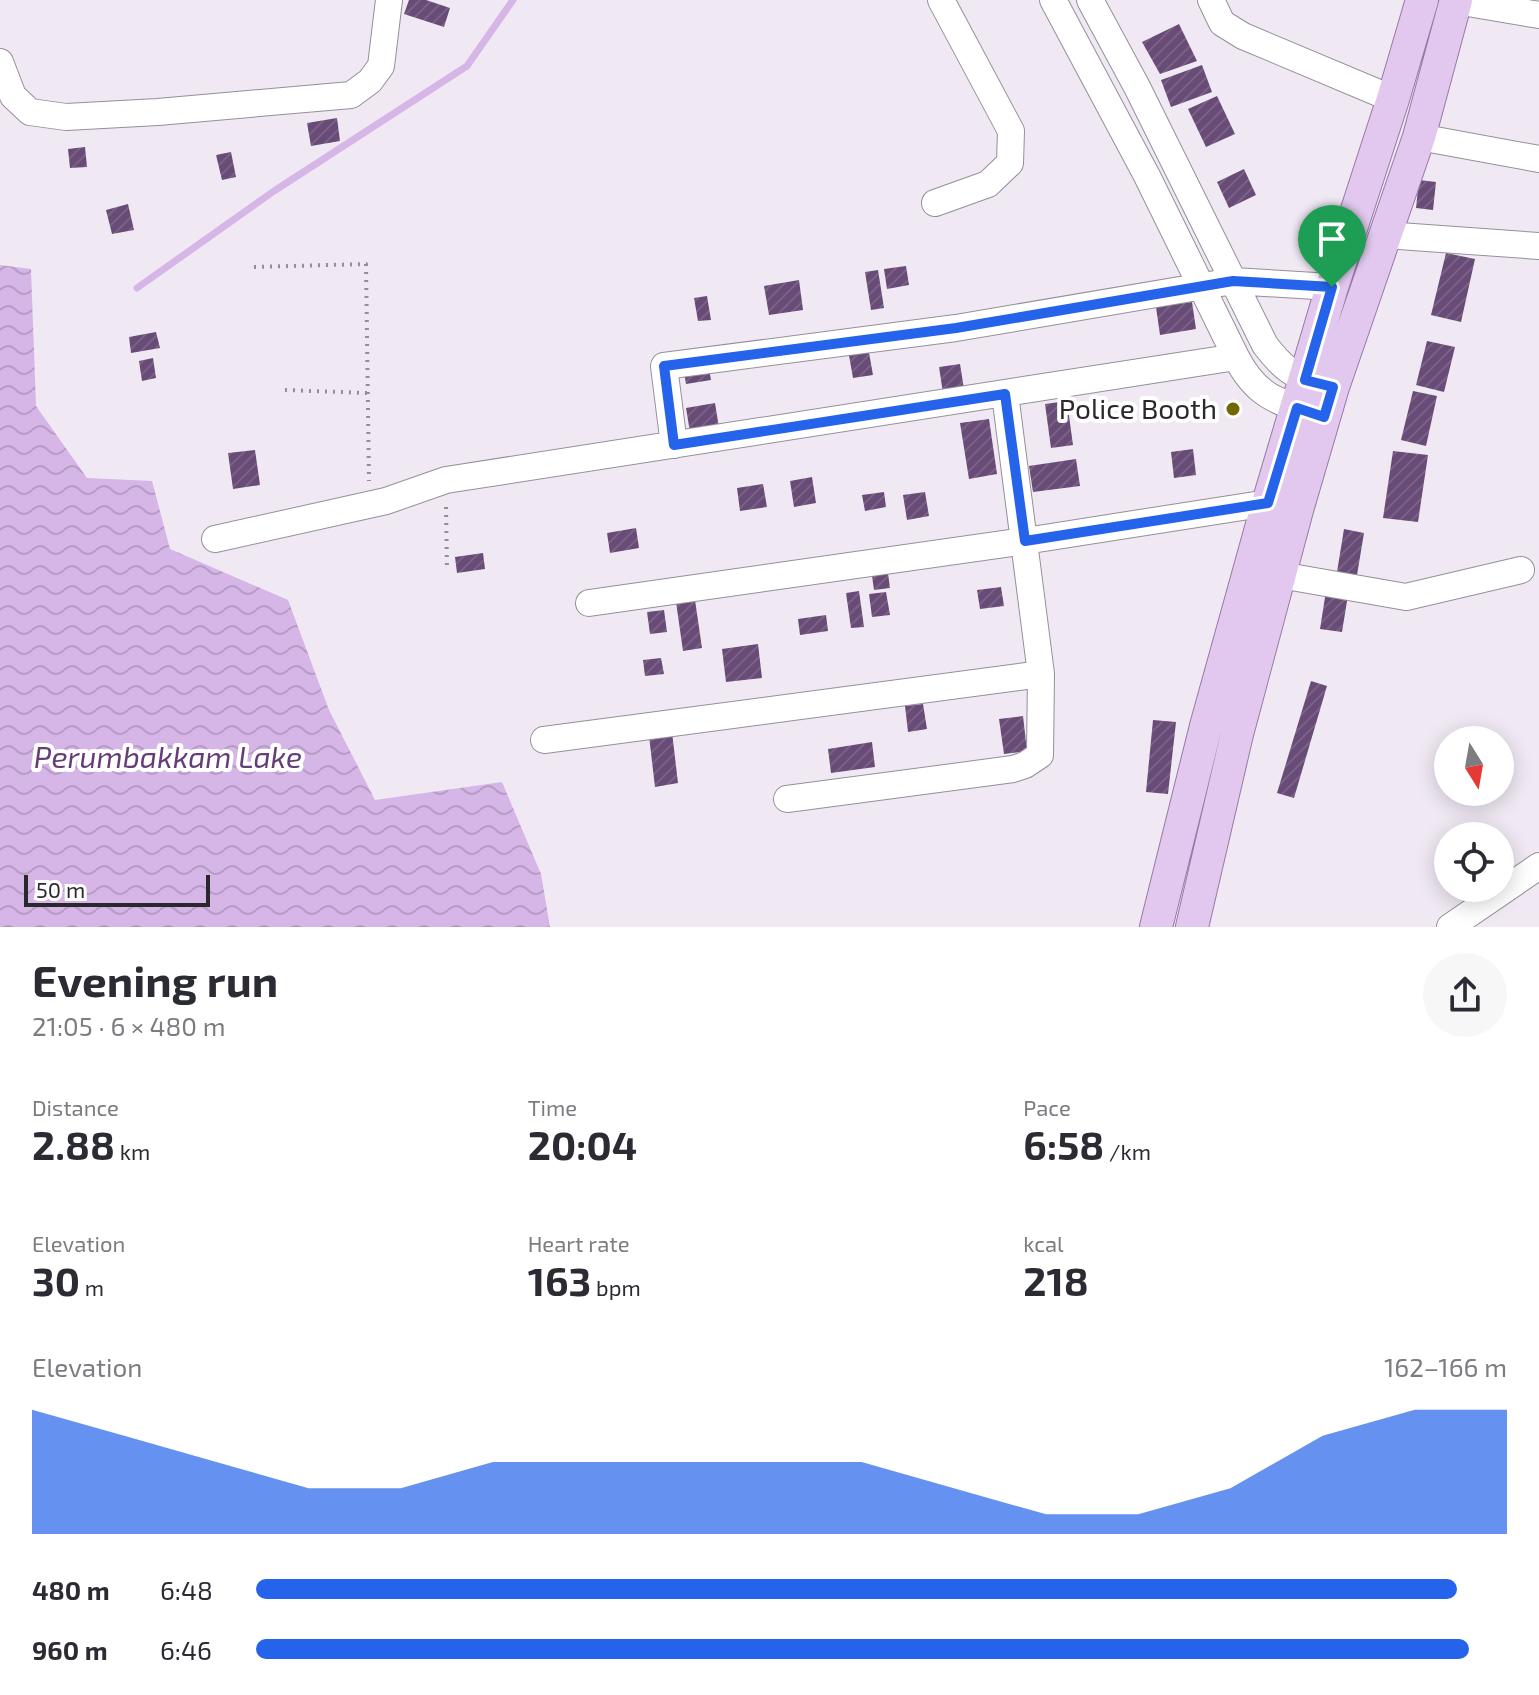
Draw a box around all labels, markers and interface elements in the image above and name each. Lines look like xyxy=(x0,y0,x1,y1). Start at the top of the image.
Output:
pin xyxy=(1298,205,1366,287)
icon: arrive xyxy=(1310,217,1354,261)
place label: Police Booth xyxy=(1059,391,1217,425)
marker: Police Booth xyxy=(1224,400,1242,418)
north arrow xyxy=(1434,726,1514,806)
map controls xyxy=(1434,726,1514,902)
water label: Perumbakkam Lake xyxy=(34,738,302,774)
button: locate xyxy=(1434,822,1514,902)
scale bar xyxy=(24,871,210,907)
text: 50 m xyxy=(36,876,85,902)
text: Evening run xyxy=(32,953,278,1006)
button: share xyxy=(1423,953,1507,1037)
text: 21:05 · 6 × 480 m xyxy=(32,1010,226,1041)
text: Distance xyxy=(32,1094,119,1120)
text: Time xyxy=(528,1094,577,1120)
text: Pace xyxy=(1023,1094,1071,1120)
text: 2.88 xyxy=(32,1120,115,1168)
text: 20:04 xyxy=(528,1120,637,1168)
text: 6:58 xyxy=(1023,1120,1104,1168)
text: km xyxy=(115,1138,150,1164)
text: /km xyxy=(1104,1138,1151,1164)
text: Elevation xyxy=(32,1230,125,1256)
text: Heart rate xyxy=(528,1230,629,1256)
text: kcal xyxy=(1023,1230,1064,1256)
text: 30 xyxy=(32,1256,80,1304)
text: 163 xyxy=(528,1256,591,1304)
text: 218 xyxy=(1023,1256,1089,1304)
text: m xyxy=(80,1274,104,1300)
text: bpm xyxy=(591,1274,641,1300)
text: Elevation xyxy=(32,1351,142,1382)
text: 162–166 m xyxy=(1384,1351,1507,1382)
text: 480 m xyxy=(32,1574,110,1605)
text: 6:48 xyxy=(160,1574,213,1605)
text: 960 m xyxy=(32,1634,108,1665)
text: 6:46 xyxy=(160,1634,212,1665)

